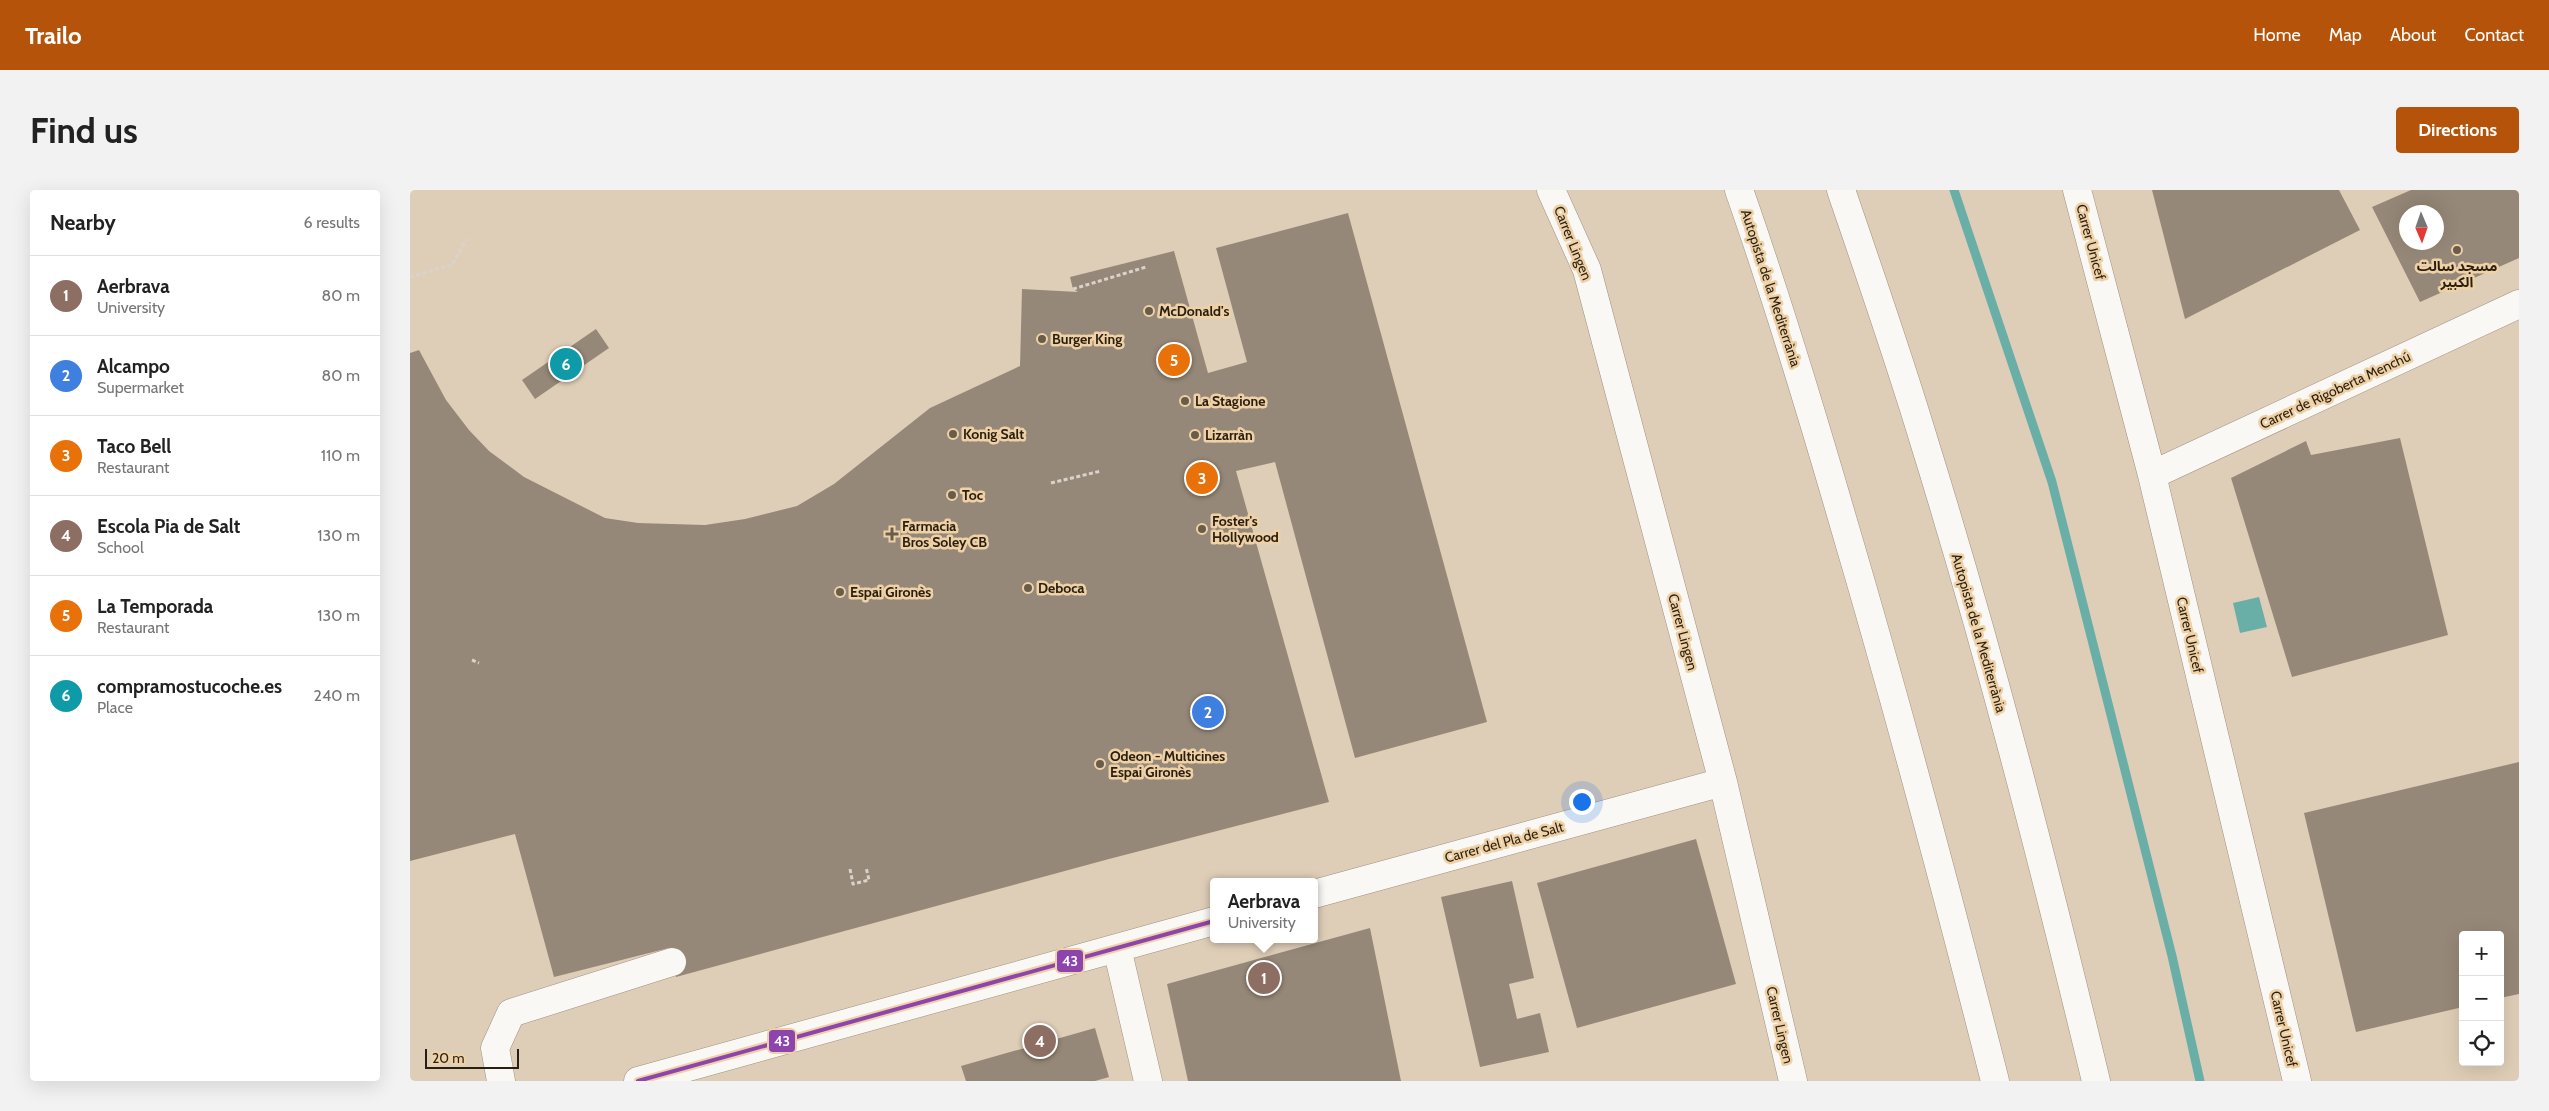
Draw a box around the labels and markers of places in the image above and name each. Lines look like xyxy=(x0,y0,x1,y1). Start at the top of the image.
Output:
marker: مسجد سالت الكبير xyxy=(2451,244,2463,256)
place label: مسجد سالت الكبير xyxy=(2417,257,2497,291)
place label: McDonald's xyxy=(1159,302,1229,320)
marker: McDonald's xyxy=(1143,305,1155,317)
place label: Burger King xyxy=(1052,330,1122,348)
marker: Burger King xyxy=(1036,333,1048,345)
pin: 5 xyxy=(1158,341,1190,379)
pin: 6 xyxy=(550,345,582,383)
place label: La Stagione xyxy=(1195,392,1265,410)
marker: La Stagione xyxy=(1179,395,1191,407)
place label: Konig Salt xyxy=(963,425,1024,443)
place label: Lizarràn xyxy=(1205,426,1253,444)
marker: Konig Salt xyxy=(947,428,959,440)
marker: Lizarràn xyxy=(1189,429,1201,441)
pin: 3 xyxy=(1186,459,1218,497)
place label: Toc xyxy=(962,486,984,504)
marker: Toc xyxy=(946,489,958,501)
place label: Foster's Hollywood xyxy=(1212,512,1279,546)
place label: Farmacia Bros Soley CB xyxy=(902,517,987,551)
marker: Foster's Hollywood xyxy=(1196,523,1208,535)
marker: Farmacia Bros Soley CB xyxy=(886,528,898,540)
place label: Deboca xyxy=(1038,579,1085,597)
marker: Deboca xyxy=(1022,582,1034,594)
place label: Espai Gironès xyxy=(850,583,931,601)
marker: Espai Gironès xyxy=(834,586,846,598)
pin: 2 xyxy=(1192,693,1224,731)
place label: Odeon - Multicines Espai Gironès xyxy=(1110,747,1225,781)
marker: Odeon - Multicines Espai Gironès xyxy=(1094,758,1106,770)
pin: 1 xyxy=(1248,959,1280,997)
pin: 4 xyxy=(1024,1022,1056,1060)

